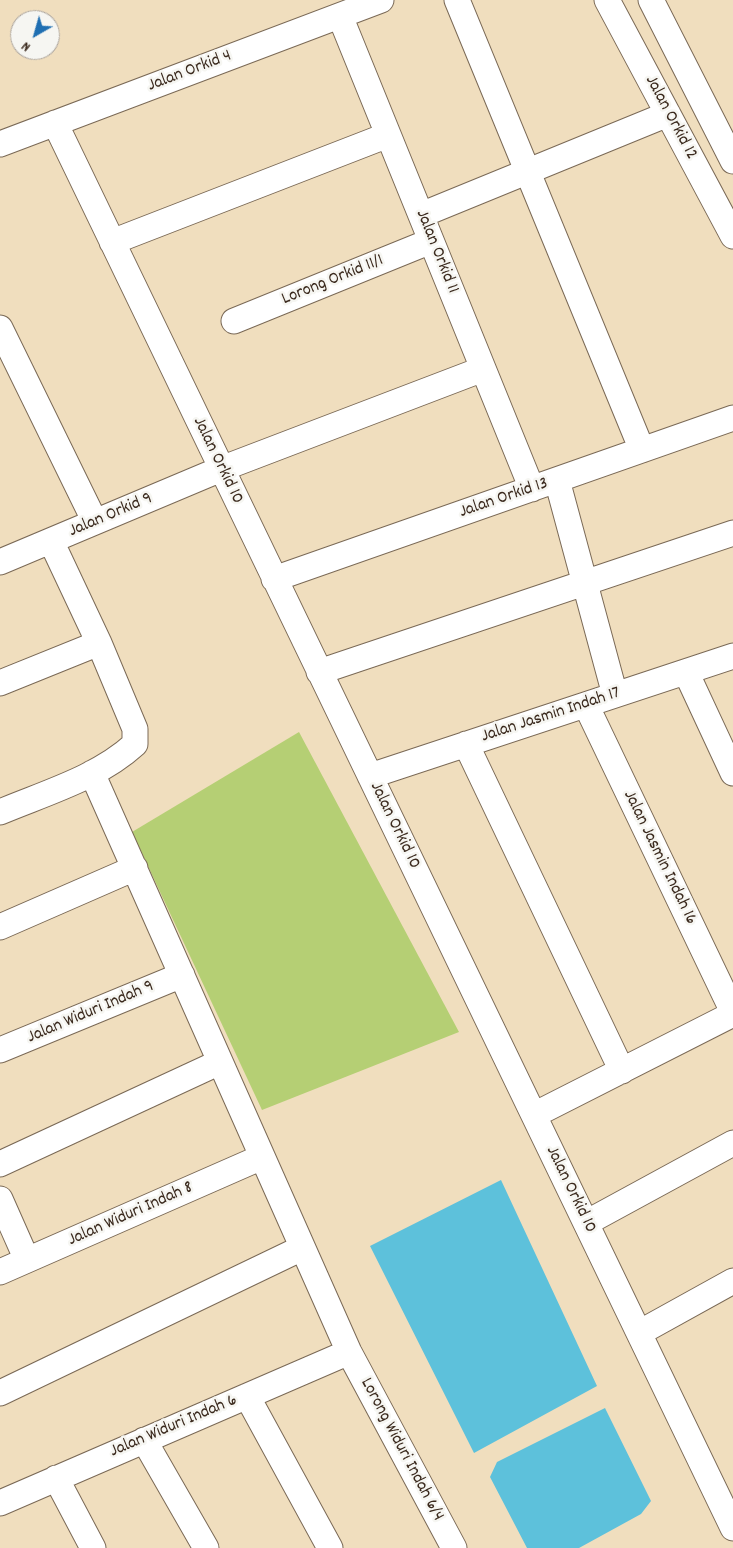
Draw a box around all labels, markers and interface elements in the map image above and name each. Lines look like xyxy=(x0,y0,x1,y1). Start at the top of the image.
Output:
north arrow xyxy=(10,10,60,60)
text: N xyxy=(18,36,35,56)
street label: Jalan Orkid 4 xyxy=(145,46,235,98)
street label: Jalan Orkid 12 xyxy=(639,72,701,164)
street label: Jalan Orkid 11 xyxy=(409,207,463,297)
street label: Lorong Orkid 11/1 xyxy=(279,251,387,311)
street label: Jalan Orkid 10 xyxy=(187,414,247,508)
street label: Jalan Orkid 13 xyxy=(457,474,551,524)
street label: Jalan Orkid 9 xyxy=(66,489,156,543)
street label: Jalan Jasmin Indah 17 xyxy=(479,683,623,749)
street label: Jalan Orkid 10 xyxy=(364,779,424,873)
street label: Jalan Jasmin Indah 16 xyxy=(617,787,701,929)
street label: Jalan Widuri Indah 9 xyxy=(24,977,158,1049)
street label: Jalan Orkid 10 xyxy=(540,1143,600,1237)
street label: Jalan Widuri Indah 8 xyxy=(65,1178,197,1252)
street label: Lorong Widuri Indah 6/4 xyxy=(354,1375,448,1525)
street label: Jalan Widuri Indah 6 xyxy=(107,1390,241,1464)

